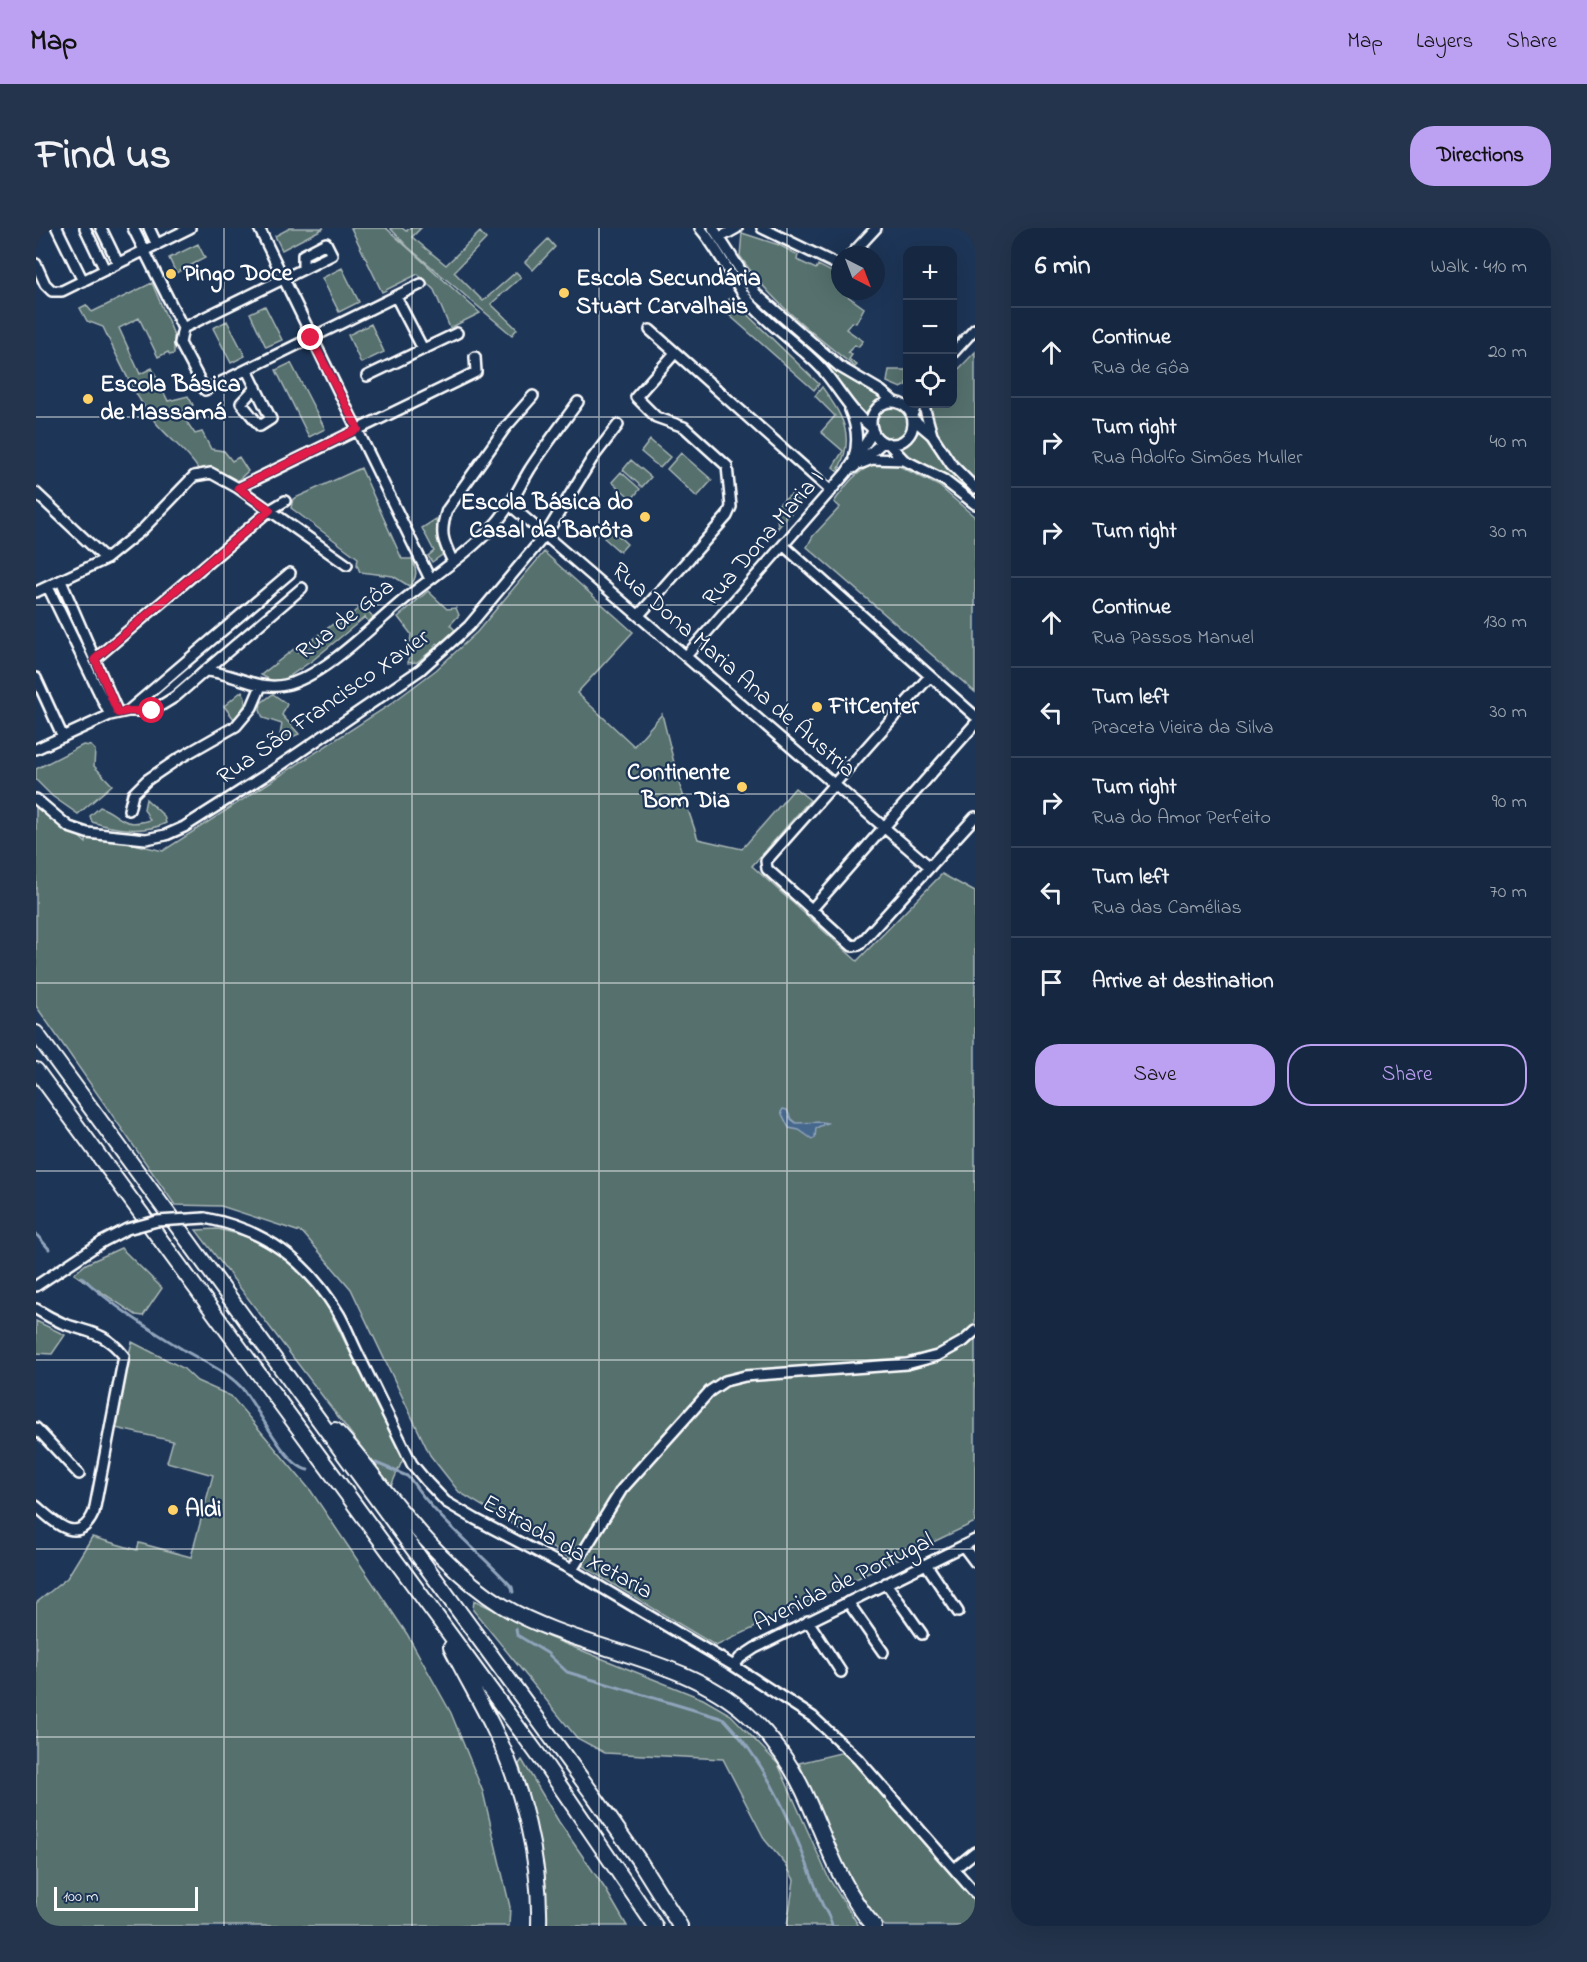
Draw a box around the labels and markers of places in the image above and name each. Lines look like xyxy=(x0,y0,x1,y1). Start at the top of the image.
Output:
place label: Pingo Doce xyxy=(183,257,294,293)
place label: Escola Secundária Stuart Carvalhais xyxy=(576,262,761,325)
marker: Pingo Doce xyxy=(164,267,178,281)
marker: Escola Secundária Stuart Carvalhais xyxy=(557,286,571,300)
place label: Escola Básica de Massamá xyxy=(100,368,241,431)
marker: Escola Básica de Massamá xyxy=(81,392,95,406)
place label: Escola Básica do Casal da Barôta xyxy=(460,486,633,549)
marker: Escola Básica do Casal da Barôta xyxy=(638,510,652,524)
place label: FitCenter xyxy=(828,690,920,725)
marker: FitCenter xyxy=(810,700,824,714)
place label: Continente Bom Dia xyxy=(627,756,731,819)
marker: Continente Bom Dia xyxy=(735,780,749,794)
place label: Aldi xyxy=(185,1493,222,1528)
marker: Aldi xyxy=(166,1503,180,1517)

